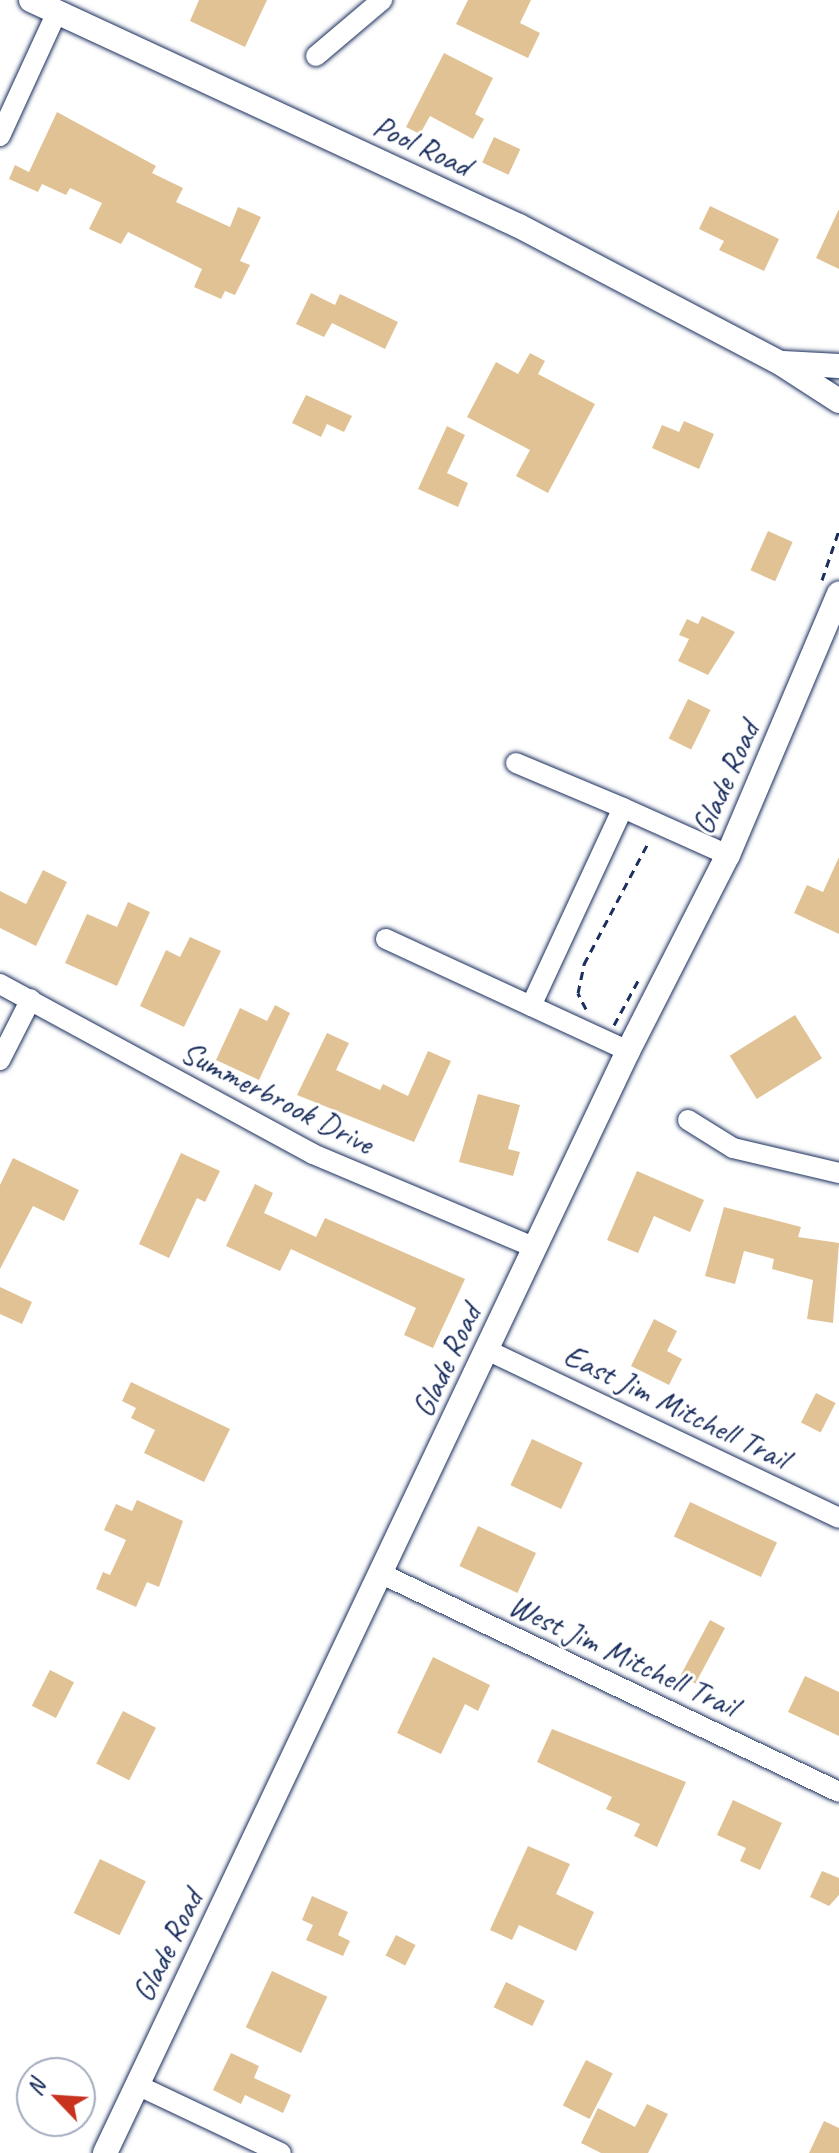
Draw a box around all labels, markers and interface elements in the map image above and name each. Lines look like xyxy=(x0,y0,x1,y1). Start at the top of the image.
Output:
street label: Pool Road xyxy=(367,107,477,185)
street label: Glade Road xyxy=(684,716,768,840)
street label: Summerbrook Drive xyxy=(174,1033,380,1163)
street label: Glade Road xyxy=(404,1299,490,1423)
street label: East Jim Mitchell Trail xyxy=(557,1336,795,1478)
street label: West Jim Mitchell Trail xyxy=(502,1586,744,1726)
street label: Glade Road xyxy=(125,1884,211,2008)
north arrow xyxy=(16,2057,96,2137)
text: N xyxy=(20,2076,52,2100)

